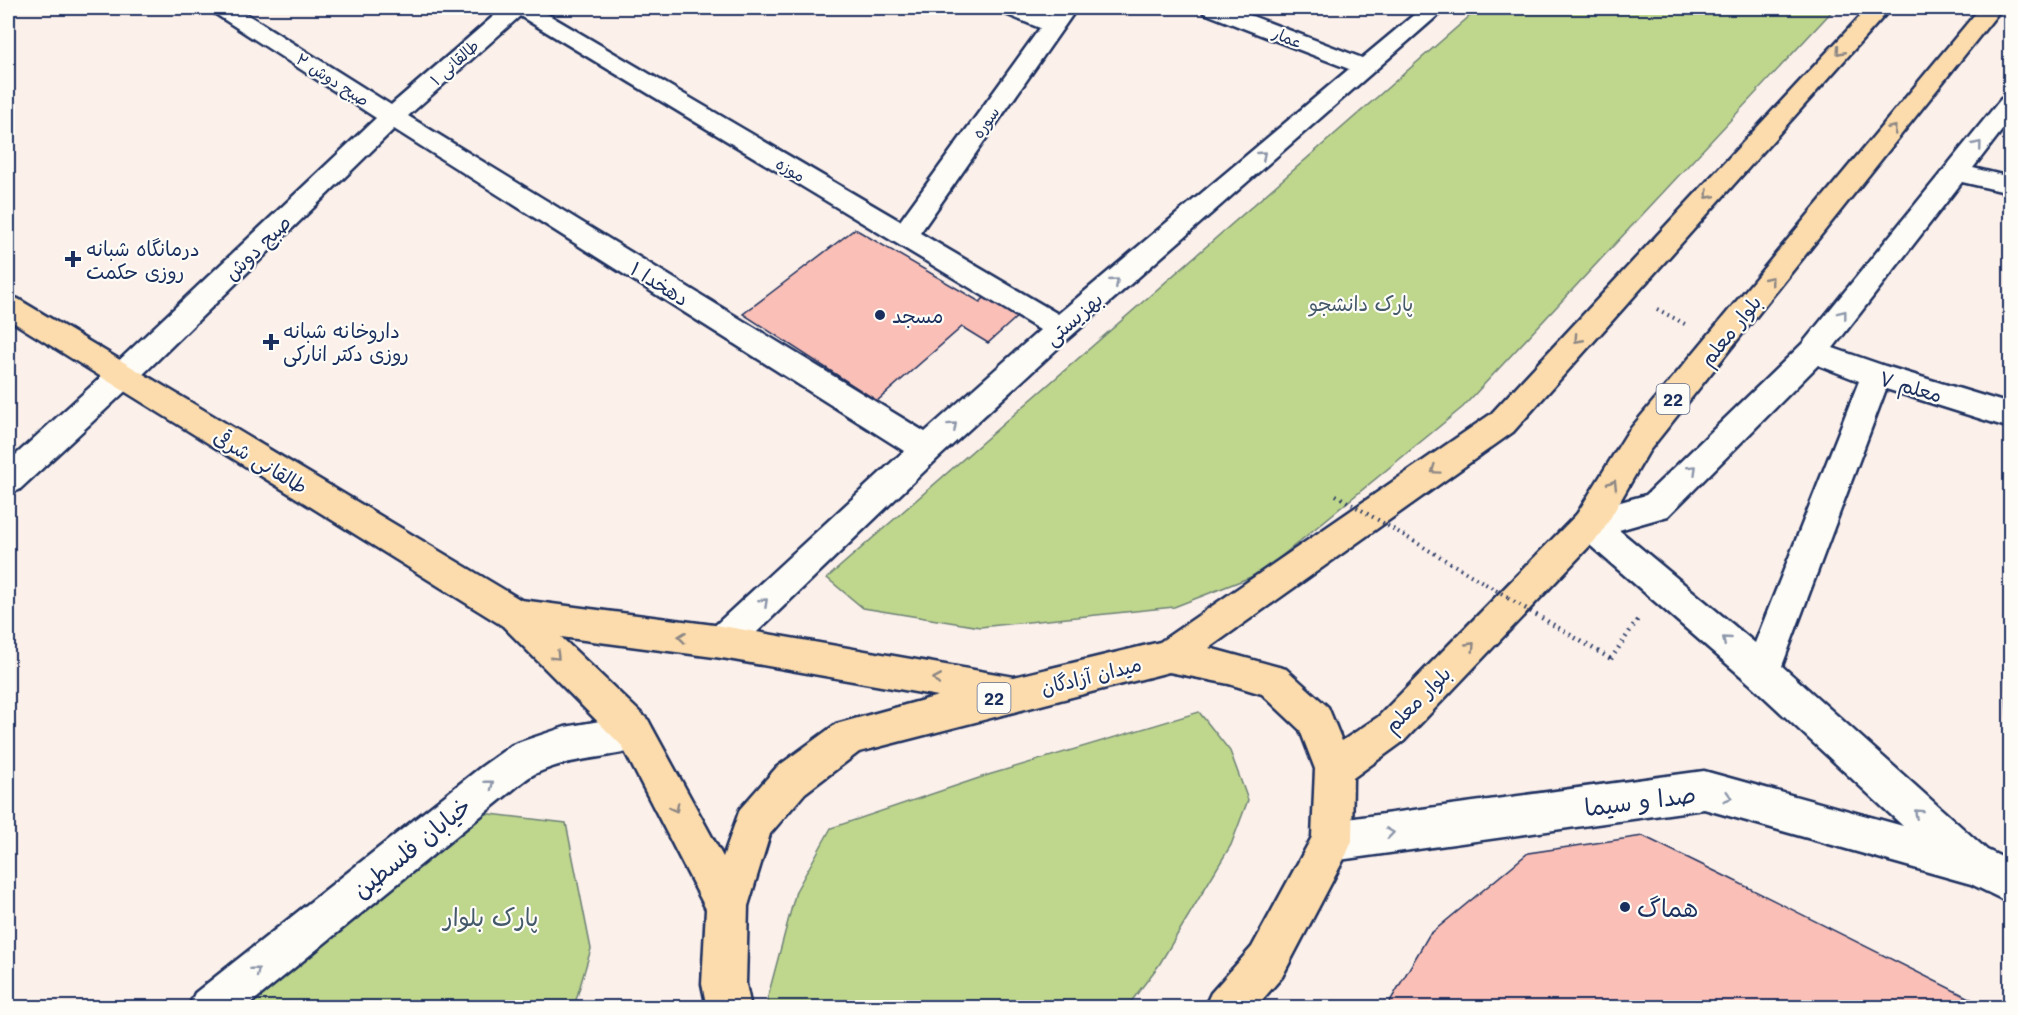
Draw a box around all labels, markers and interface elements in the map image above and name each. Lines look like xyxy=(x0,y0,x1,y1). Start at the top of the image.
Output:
street label: عمار xyxy=(1269,21,1306,52)
street label: طالقانی ۱ xyxy=(425,35,483,90)
one-way arrow xyxy=(1836,44,1847,55)
street label: صبح دوش ۲ xyxy=(292,48,373,111)
street label: سوره xyxy=(967,102,1004,143)
one-way arrow xyxy=(1885,125,1896,136)
one-way arrow xyxy=(1970,140,1981,151)
one-way arrow xyxy=(1255,151,1266,162)
street label: موزه xyxy=(772,152,810,187)
one-way arrow xyxy=(1705,188,1716,199)
street label: صبح دوش xyxy=(218,209,297,287)
place label: درمانگاه شبانه روزی حکمت xyxy=(86,235,200,284)
marker: درمانگاه شبانه روزی حکمت xyxy=(64,250,82,268)
street label: دهخدا ۱ xyxy=(626,255,694,311)
one-way arrow xyxy=(1762,276,1773,287)
one-way arrow xyxy=(1108,278,1119,289)
street label: بهزیستی xyxy=(1038,285,1108,351)
street label: بلوار معلم xyxy=(1693,289,1769,373)
park label: پارک دانشجو xyxy=(1308,290,1413,317)
place label: مسجد xyxy=(892,302,943,328)
marker: مسجد xyxy=(873,308,887,322)
one-way arrow xyxy=(1836,309,1847,320)
place label: داروخانه شبانه روزی دکتر انارکی xyxy=(283,317,409,367)
one-way arrow xyxy=(1574,332,1585,343)
marker: داروخانه شبانه روزی دکتر انارکی xyxy=(264,335,278,349)
street label: معلم ۷ xyxy=(1876,364,1946,411)
road number: 22 xyxy=(1656,384,1690,414)
one-way arrow xyxy=(946,422,957,433)
street label: طالقانی شرقی xyxy=(209,423,313,500)
one-way arrow xyxy=(1430,463,1441,474)
one-way arrow xyxy=(1687,465,1697,476)
one-way arrow xyxy=(1605,480,1617,490)
one-way arrow xyxy=(757,598,768,609)
one-way arrow xyxy=(678,631,687,643)
one-way arrow xyxy=(1722,636,1733,647)
one-way arrow xyxy=(1463,642,1474,653)
one-way arrow xyxy=(549,648,560,659)
street label: میدان آزادگان xyxy=(1038,650,1144,700)
street label: بلوار معلم xyxy=(1378,660,1458,740)
one-way arrow xyxy=(932,674,942,686)
road number: 22 xyxy=(978,683,1010,713)
street label: صدا و سیما xyxy=(1582,778,1698,822)
one-way arrow xyxy=(483,780,494,791)
street label: خیابان فلسطین xyxy=(345,790,477,904)
one-way arrow xyxy=(1722,790,1733,802)
one-way arrow xyxy=(668,802,679,812)
one-way arrow xyxy=(1914,809,1925,820)
one-way arrow xyxy=(1385,827,1394,840)
place label: هماگ xyxy=(1637,892,1698,923)
marker: هماگ xyxy=(1618,900,1632,914)
park label: پارک بلوار xyxy=(442,901,538,933)
one-way arrow xyxy=(249,967,260,978)

